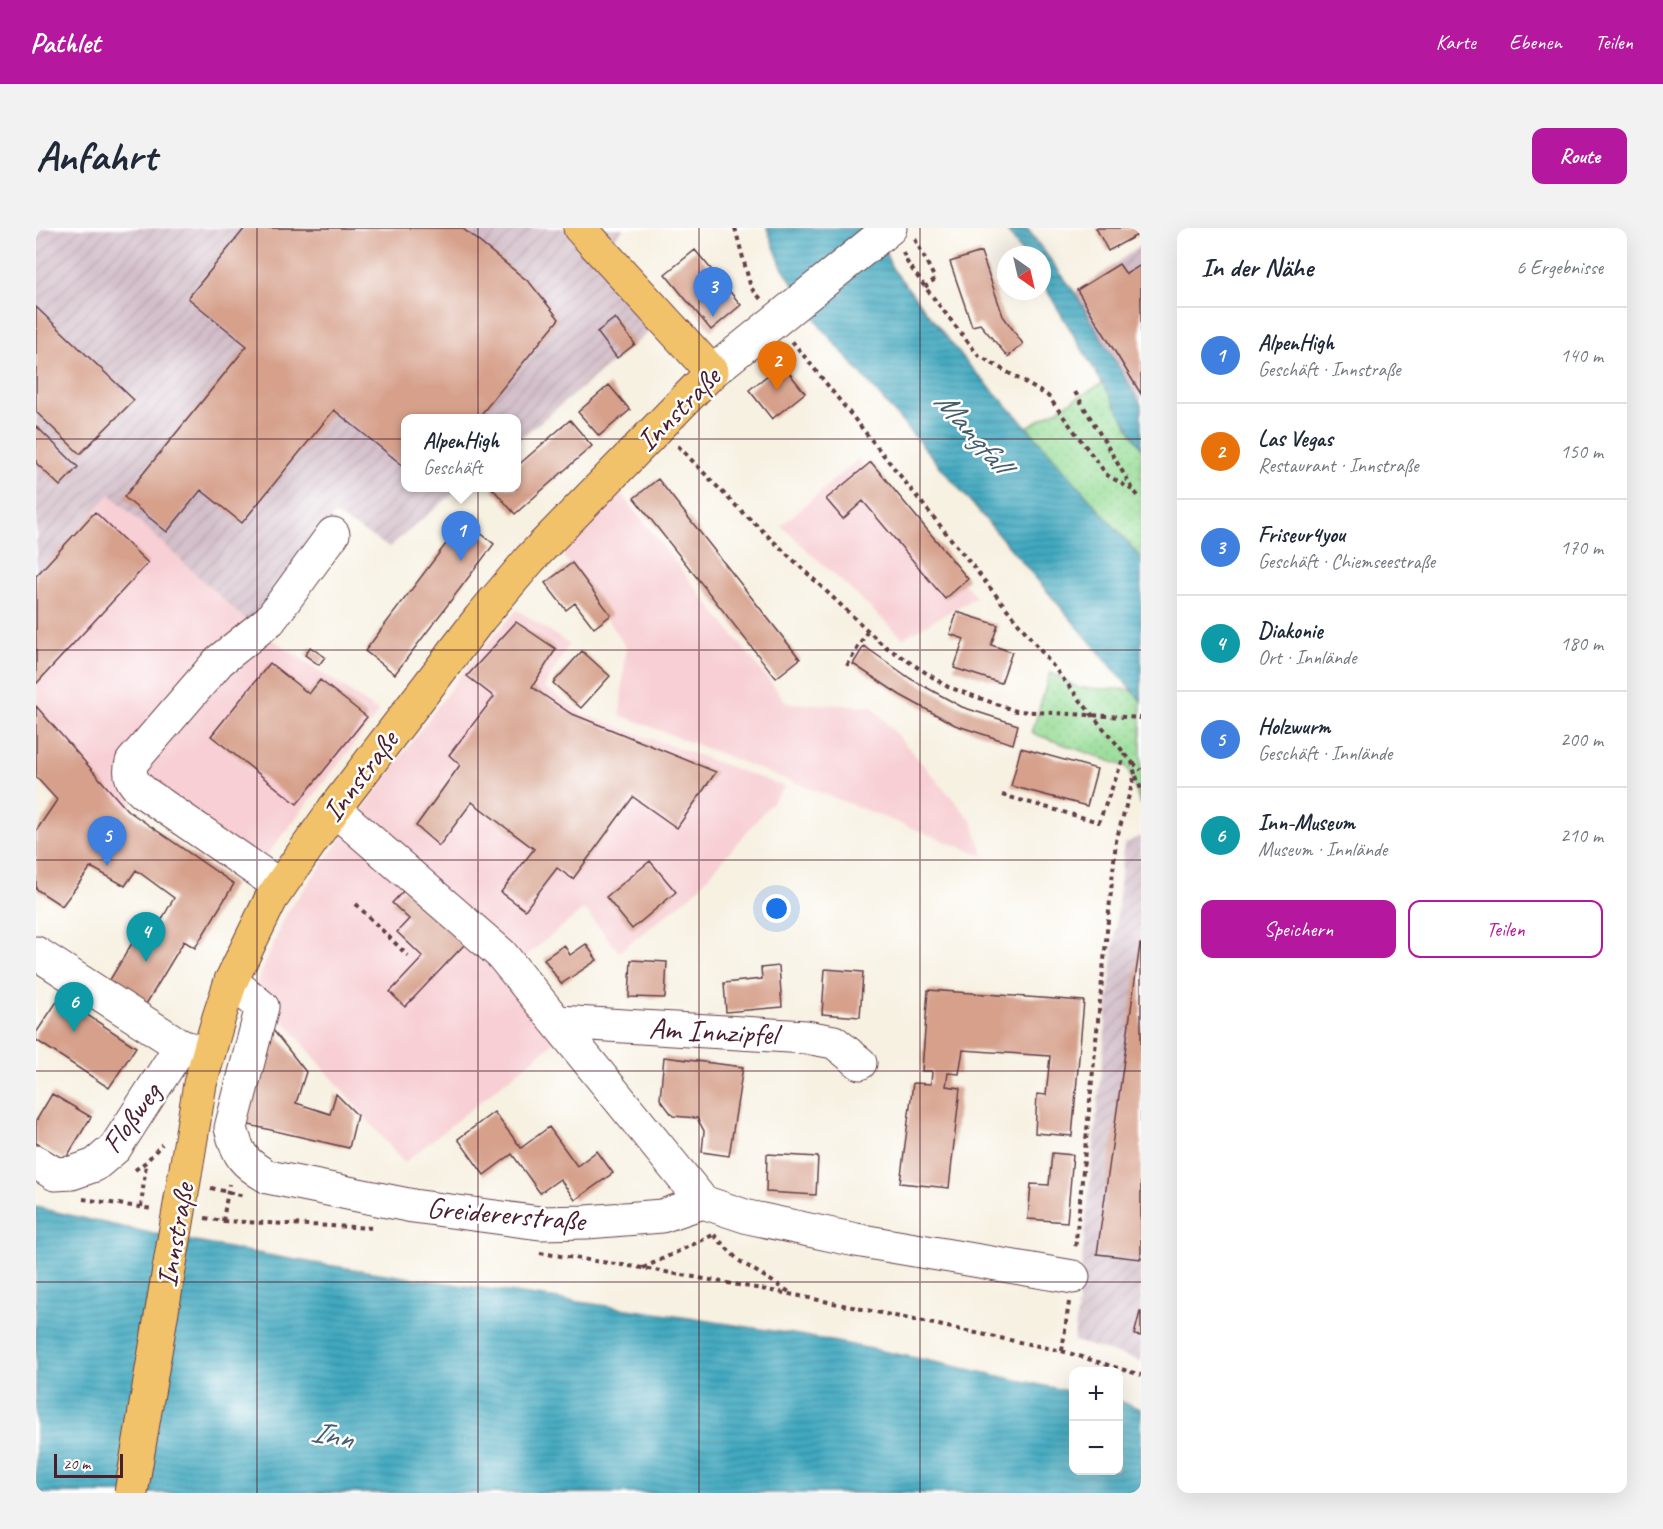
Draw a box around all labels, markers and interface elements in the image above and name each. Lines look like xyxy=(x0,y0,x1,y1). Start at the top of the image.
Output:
text: Pathlet xyxy=(30,25,100,60)
text: Karte xyxy=(1436,29,1476,55)
text: Ebenen xyxy=(1509,29,1562,55)
text: Teilen xyxy=(1595,29,1633,55)
button: Route xyxy=(1532,128,1627,184)
text: Anfahrt xyxy=(36,130,156,183)
north arrow xyxy=(997,246,1051,300)
text: In der Nähe xyxy=(1201,251,1313,284)
text: 6 Ergebnisse xyxy=(1516,255,1603,280)
pin: 3 xyxy=(694,268,732,317)
text: AlpenHigh xyxy=(1258,329,1334,357)
pin: 2 xyxy=(758,342,796,391)
text: 1 xyxy=(1216,343,1225,368)
text: 140 m xyxy=(1560,343,1603,368)
street label: Innstraße xyxy=(628,357,730,459)
text: Geschäft · Innstraße xyxy=(1258,357,1401,382)
water label: Mangfall xyxy=(926,382,1026,489)
popup xyxy=(401,414,521,492)
text: Las Vegas xyxy=(1258,425,1333,453)
text: AlpenHigh xyxy=(423,427,499,455)
text: 2 xyxy=(1216,439,1225,464)
text: 150 m xyxy=(1560,439,1603,464)
text: Restaurant · Innstraße xyxy=(1258,453,1419,478)
text: Geschäft xyxy=(423,455,483,480)
pin: 1 xyxy=(442,512,480,561)
text: Friseur4you xyxy=(1258,521,1345,549)
text: 3 xyxy=(1216,535,1225,560)
text: 170 m xyxy=(1560,535,1603,560)
text: Geschäft · Chiemseestraße xyxy=(1258,549,1435,574)
text: Diakonie xyxy=(1258,617,1323,645)
text: 4 xyxy=(1216,631,1225,656)
text: 180 m xyxy=(1560,631,1603,656)
text: Ort · Innlände xyxy=(1258,645,1356,670)
text: Holzwurm xyxy=(1258,713,1330,741)
street label: Innstraße xyxy=(313,721,408,829)
text: 5 xyxy=(1216,727,1225,752)
text: 200 m xyxy=(1560,727,1603,752)
text: Geschäft · Innlände xyxy=(1258,741,1392,766)
text: Inn-Museum xyxy=(1258,809,1355,837)
pin: 5 xyxy=(88,816,126,866)
text: 6 xyxy=(1216,823,1225,848)
text: 210 m xyxy=(1560,823,1603,848)
text: Museum · Innlände xyxy=(1258,837,1387,862)
your location xyxy=(762,894,791,923)
button: Speichern xyxy=(1201,900,1396,958)
button: Teilen xyxy=(1408,900,1603,958)
pin: 4 xyxy=(126,912,166,962)
pin: 6 xyxy=(54,982,93,1032)
street label: Am Innzipfel xyxy=(648,1009,783,1054)
street label: Floßweg xyxy=(93,1073,171,1161)
street label: Innstraße xyxy=(147,1178,203,1290)
street label: Greidererstraße xyxy=(425,1188,589,1240)
map controls xyxy=(1069,1367,1123,1475)
button: + xyxy=(1069,1367,1123,1421)
water label: Inn xyxy=(308,1410,359,1459)
button: − xyxy=(1069,1421,1123,1475)
scale bar xyxy=(54,1451,123,1478)
text: 20 m xyxy=(63,1454,90,1474)

